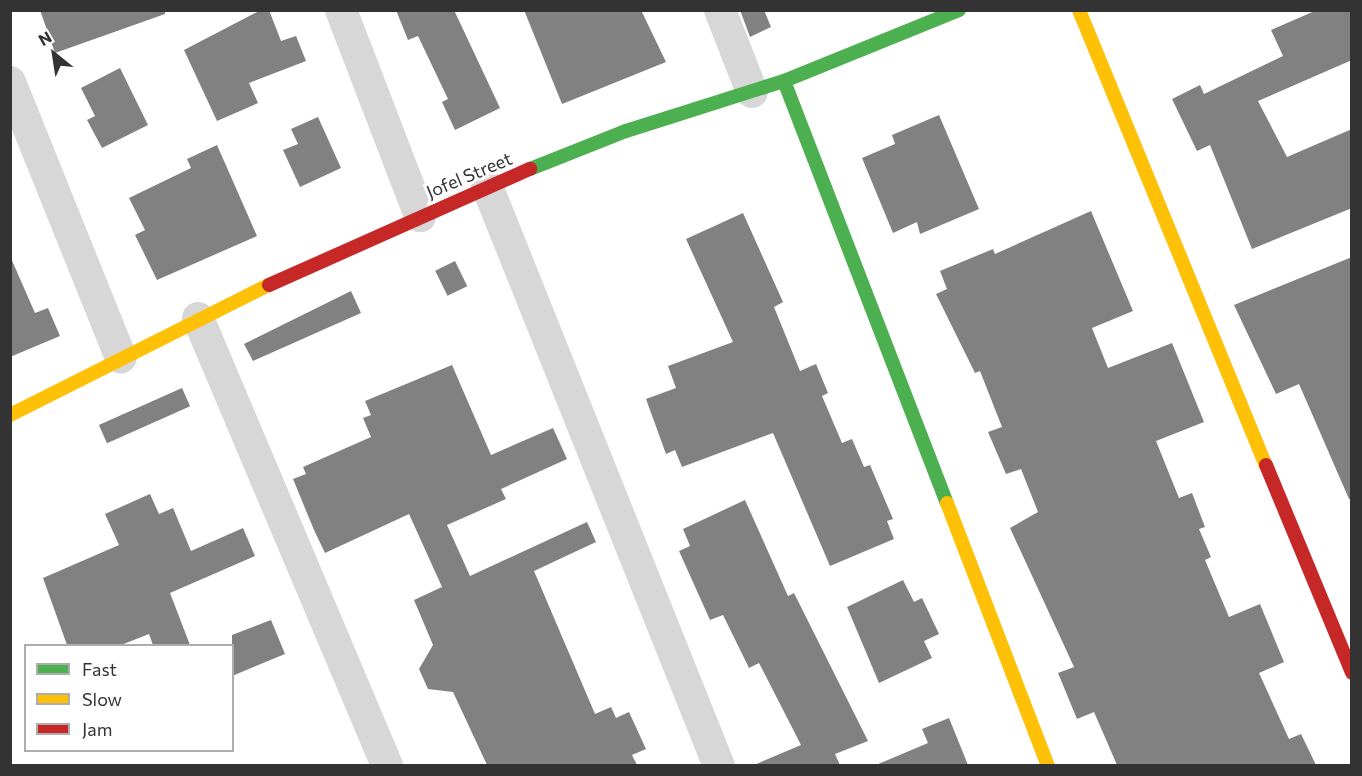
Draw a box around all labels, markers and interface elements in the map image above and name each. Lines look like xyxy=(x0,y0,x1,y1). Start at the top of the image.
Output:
north arrow xyxy=(24,24,84,84)
text: N xyxy=(35,27,55,49)
street label: Jofel Street xyxy=(423,147,515,203)
legend xyxy=(24,644,234,752)
text: Fast xyxy=(82,658,117,680)
text: Slow xyxy=(82,688,122,710)
text: Jam xyxy=(82,718,112,740)

